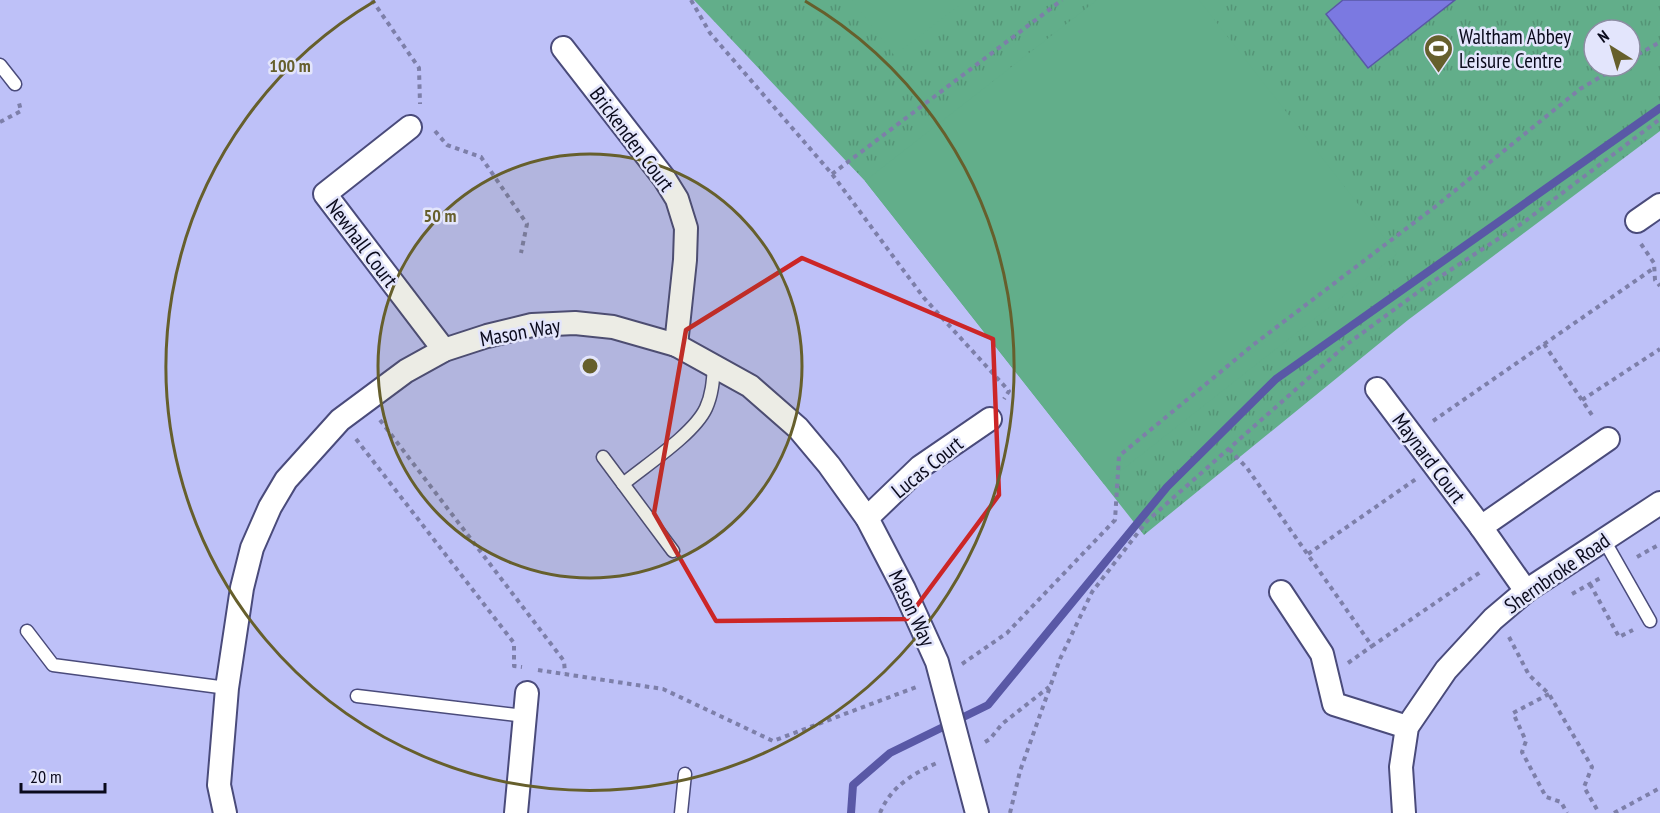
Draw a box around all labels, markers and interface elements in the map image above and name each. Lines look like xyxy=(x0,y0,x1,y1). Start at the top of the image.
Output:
north arrow xyxy=(1582,18,1642,78)
place label: Waltham Abbey Leisure Centre xyxy=(1459,23,1571,74)
text: N xyxy=(1594,25,1612,47)
sports icon: Waltham Abbey Leisure Centre xyxy=(1422,32,1454,74)
text: 100 m xyxy=(269,54,311,77)
street label: Brickenden Court xyxy=(584,81,680,197)
street label: Newhall Court xyxy=(320,194,404,293)
text: 50 m xyxy=(424,204,456,227)
street label: Mason Way xyxy=(478,312,562,352)
centre of rings xyxy=(580,356,600,376)
street label: Maynard Court xyxy=(1386,408,1472,509)
street label: Lucas Court xyxy=(886,430,968,504)
street label: Shernbroke Road xyxy=(1499,527,1615,619)
street label: Mason Way xyxy=(883,566,941,650)
scale bar xyxy=(21,756,105,794)
text: 20 m xyxy=(30,765,62,788)

